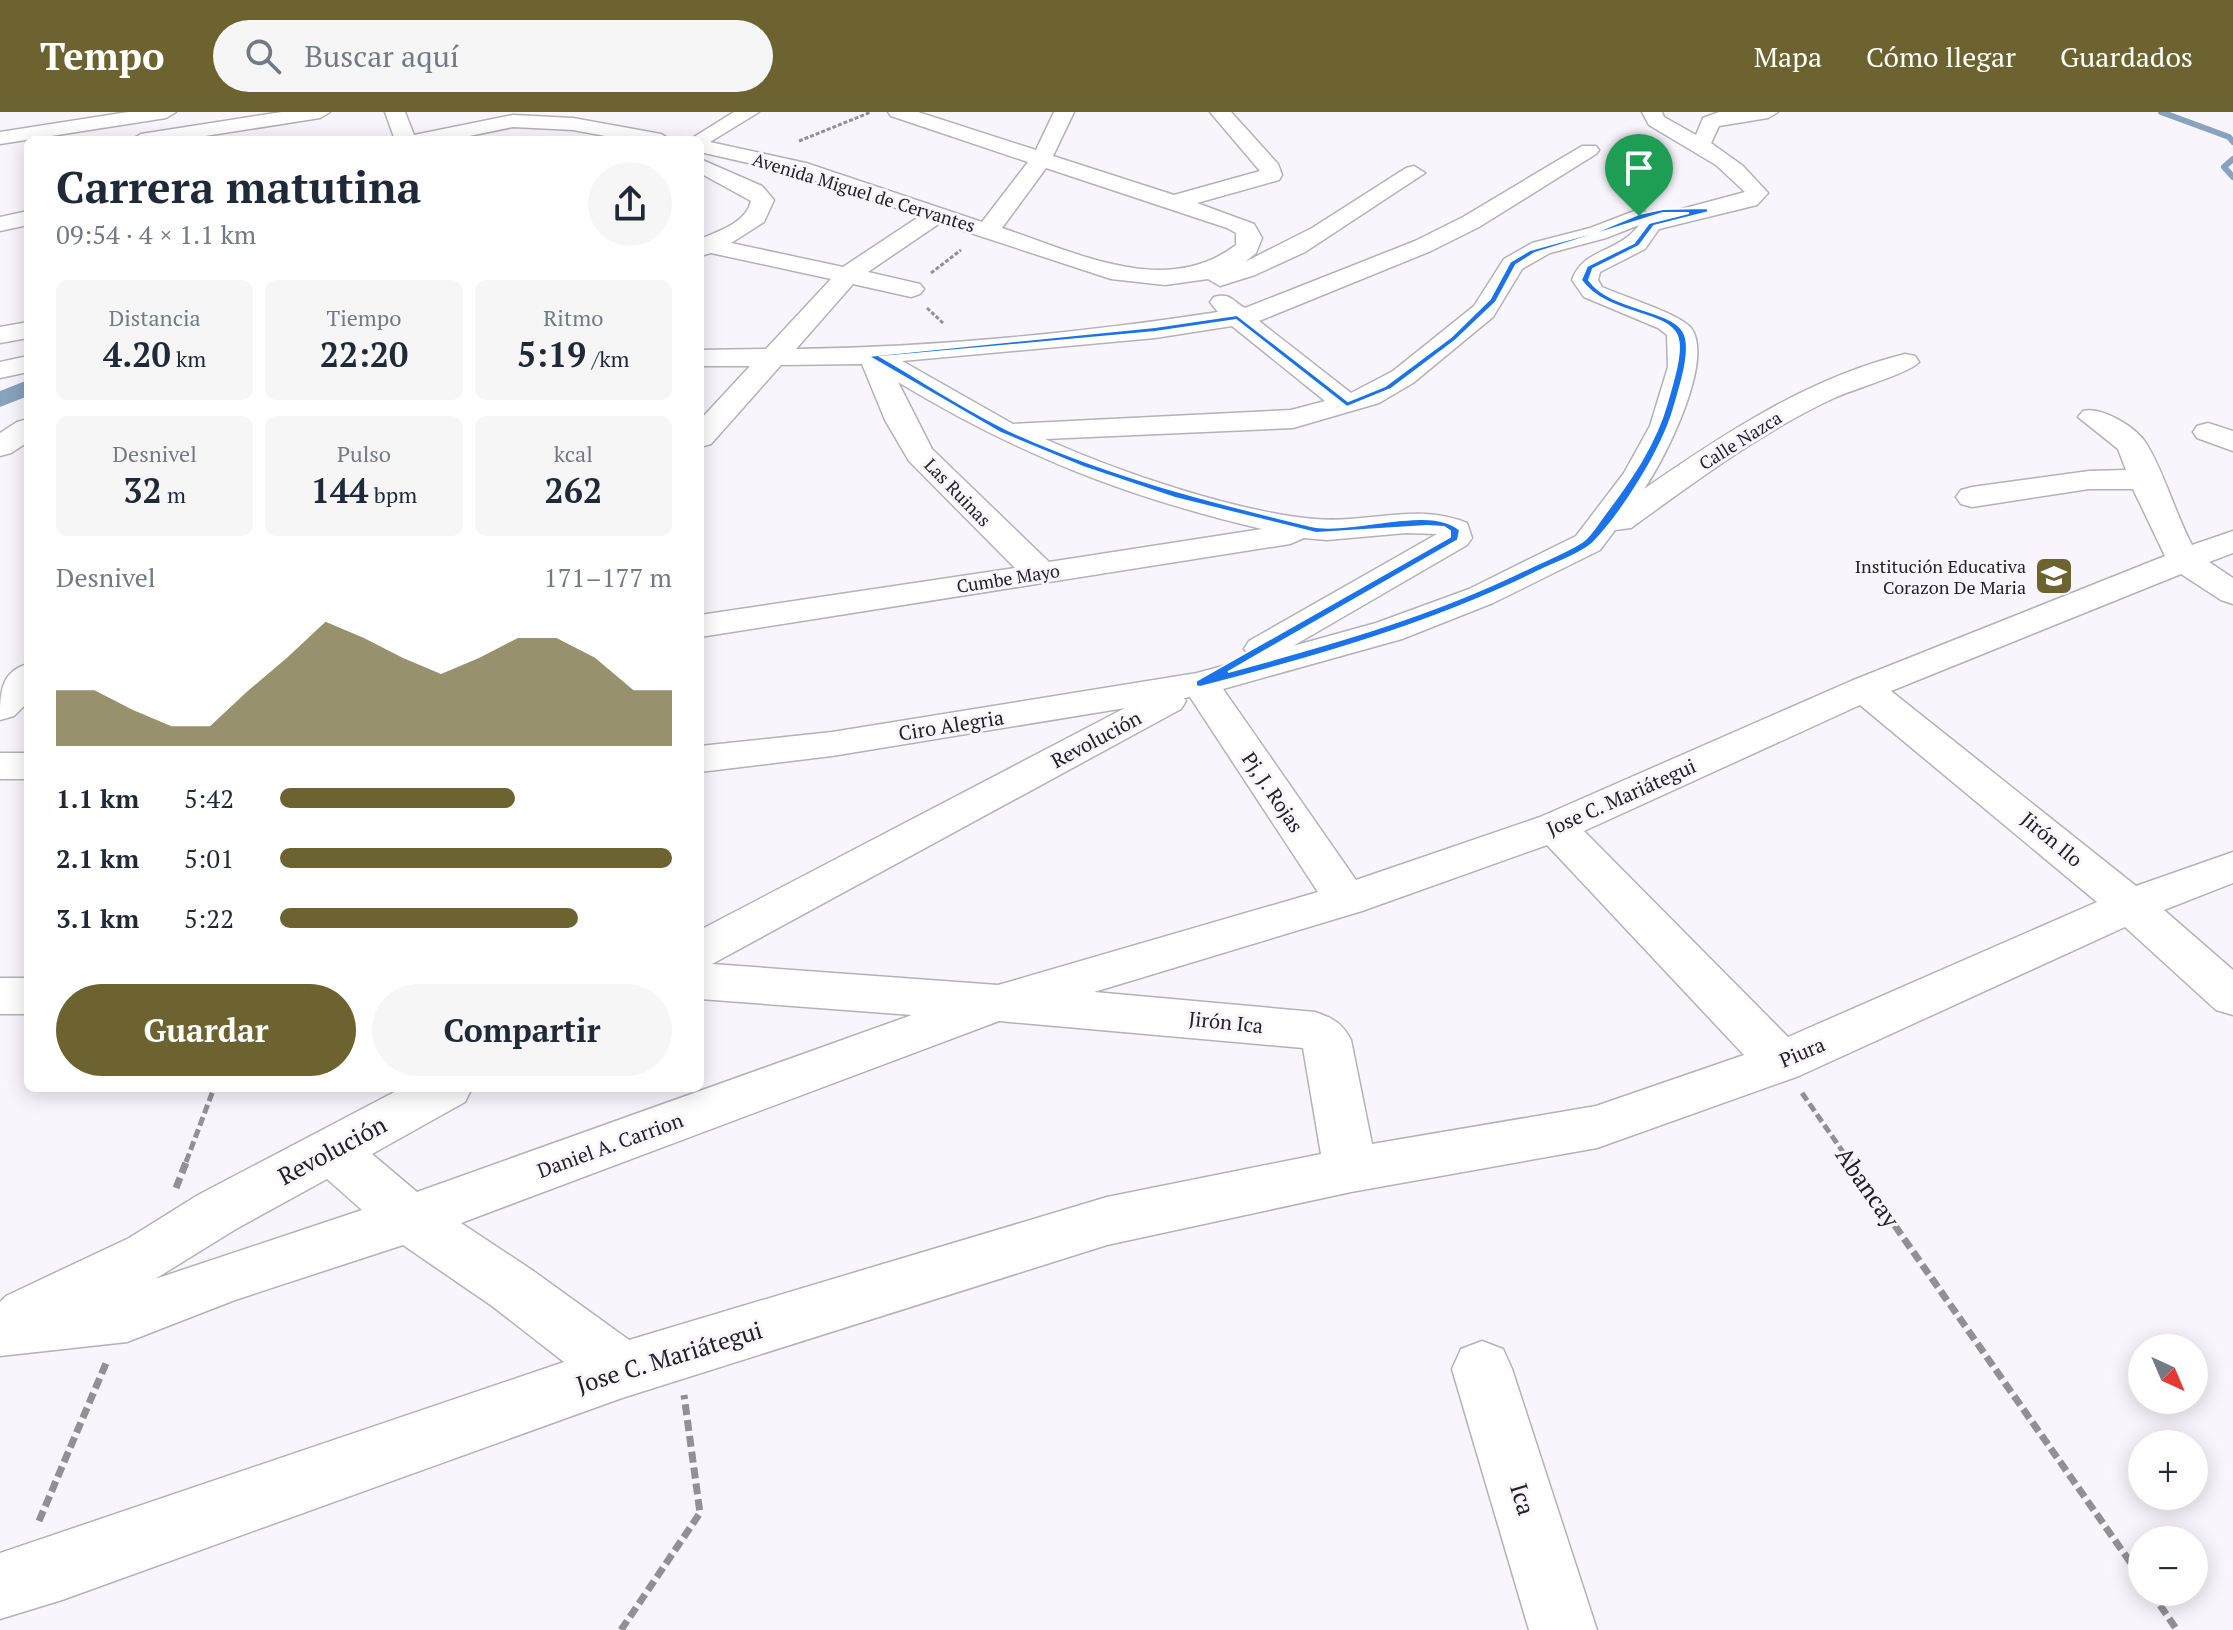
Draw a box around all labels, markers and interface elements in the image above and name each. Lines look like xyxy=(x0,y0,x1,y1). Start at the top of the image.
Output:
search box xyxy=(213,20,773,92)
text: Tempo xyxy=(40,31,165,81)
icon: search xyxy=(241,34,285,78)
text: Buscar aquí xyxy=(305,36,459,76)
text: Mapa xyxy=(1754,38,1822,75)
text: Cómo llegar xyxy=(1866,38,2016,75)
text: Guardados xyxy=(2060,38,2193,75)
pin xyxy=(1605,134,1673,216)
icon: arrive xyxy=(1617,146,1661,190)
street label: Avenida Miguel de Cervantes xyxy=(750,147,978,237)
text: Carrera matutina xyxy=(56,157,421,216)
button: share xyxy=(588,162,672,246)
text: 09:54 · 4 × 1.1 km xyxy=(56,217,256,251)
text: Distancia xyxy=(109,303,201,332)
text: Tiempo xyxy=(327,303,401,332)
text: Ritmo xyxy=(543,303,603,332)
text: 4.20 xyxy=(103,332,171,377)
text: 22:20 xyxy=(320,332,408,377)
text: 5:19 xyxy=(517,332,586,377)
text: km xyxy=(171,344,206,373)
text: /km xyxy=(586,344,630,373)
street label: Calle Nazca xyxy=(1694,405,1786,475)
text: Desnivel xyxy=(113,439,197,468)
text: Pulso xyxy=(337,439,391,468)
text: kcal xyxy=(554,439,593,468)
street label: Las Ruinas xyxy=(920,453,996,531)
text: 32 xyxy=(123,468,162,513)
text: 144 xyxy=(311,468,368,513)
text: 262 xyxy=(545,468,602,513)
text: m xyxy=(162,480,186,509)
text: bpm xyxy=(368,480,417,509)
place label: Institución Educativa Corazon De Maria xyxy=(1855,554,2026,599)
school or university icon: Institución Educativa Corazon De Maria xyxy=(2033,555,2075,597)
street label: Cumbe Mayo xyxy=(955,558,1061,598)
text: Desnivel xyxy=(56,560,156,594)
text: 171–177 m xyxy=(544,560,672,594)
street label: Ciro Alegria xyxy=(896,703,1006,747)
street label: Revolución xyxy=(1046,704,1146,774)
street label: Pj, J. Rojas xyxy=(1236,746,1310,838)
street label: Jose C. Mariátegui xyxy=(1542,752,1700,842)
text: 1.1 km xyxy=(56,781,139,815)
text: 5:42 xyxy=(184,781,234,815)
street label: Jirón Ilo xyxy=(2016,805,2088,873)
text: 2.1 km xyxy=(56,841,139,875)
text: 5:01 xyxy=(184,841,234,875)
text: 3.1 km xyxy=(56,901,139,935)
text: 5:22 xyxy=(184,901,234,935)
button: Guardar xyxy=(56,984,356,1076)
button: Compartir xyxy=(372,984,672,1076)
street label: Jirón Ica xyxy=(1187,1005,1265,1039)
street label: Piura xyxy=(1775,1030,1829,1074)
street label: Daniel A. Carrion xyxy=(533,1106,687,1184)
street label: Revolución xyxy=(272,1108,392,1192)
street label: Abancay xyxy=(1829,1140,1908,1234)
street label: Jose C. Mariátegui xyxy=(572,1314,766,1400)
north arrow xyxy=(2128,1334,2208,1414)
map controls xyxy=(2128,1334,2208,1606)
button: + xyxy=(2128,1430,2208,1510)
street label: Ica xyxy=(1503,1479,1543,1519)
button: − xyxy=(2128,1526,2208,1606)

